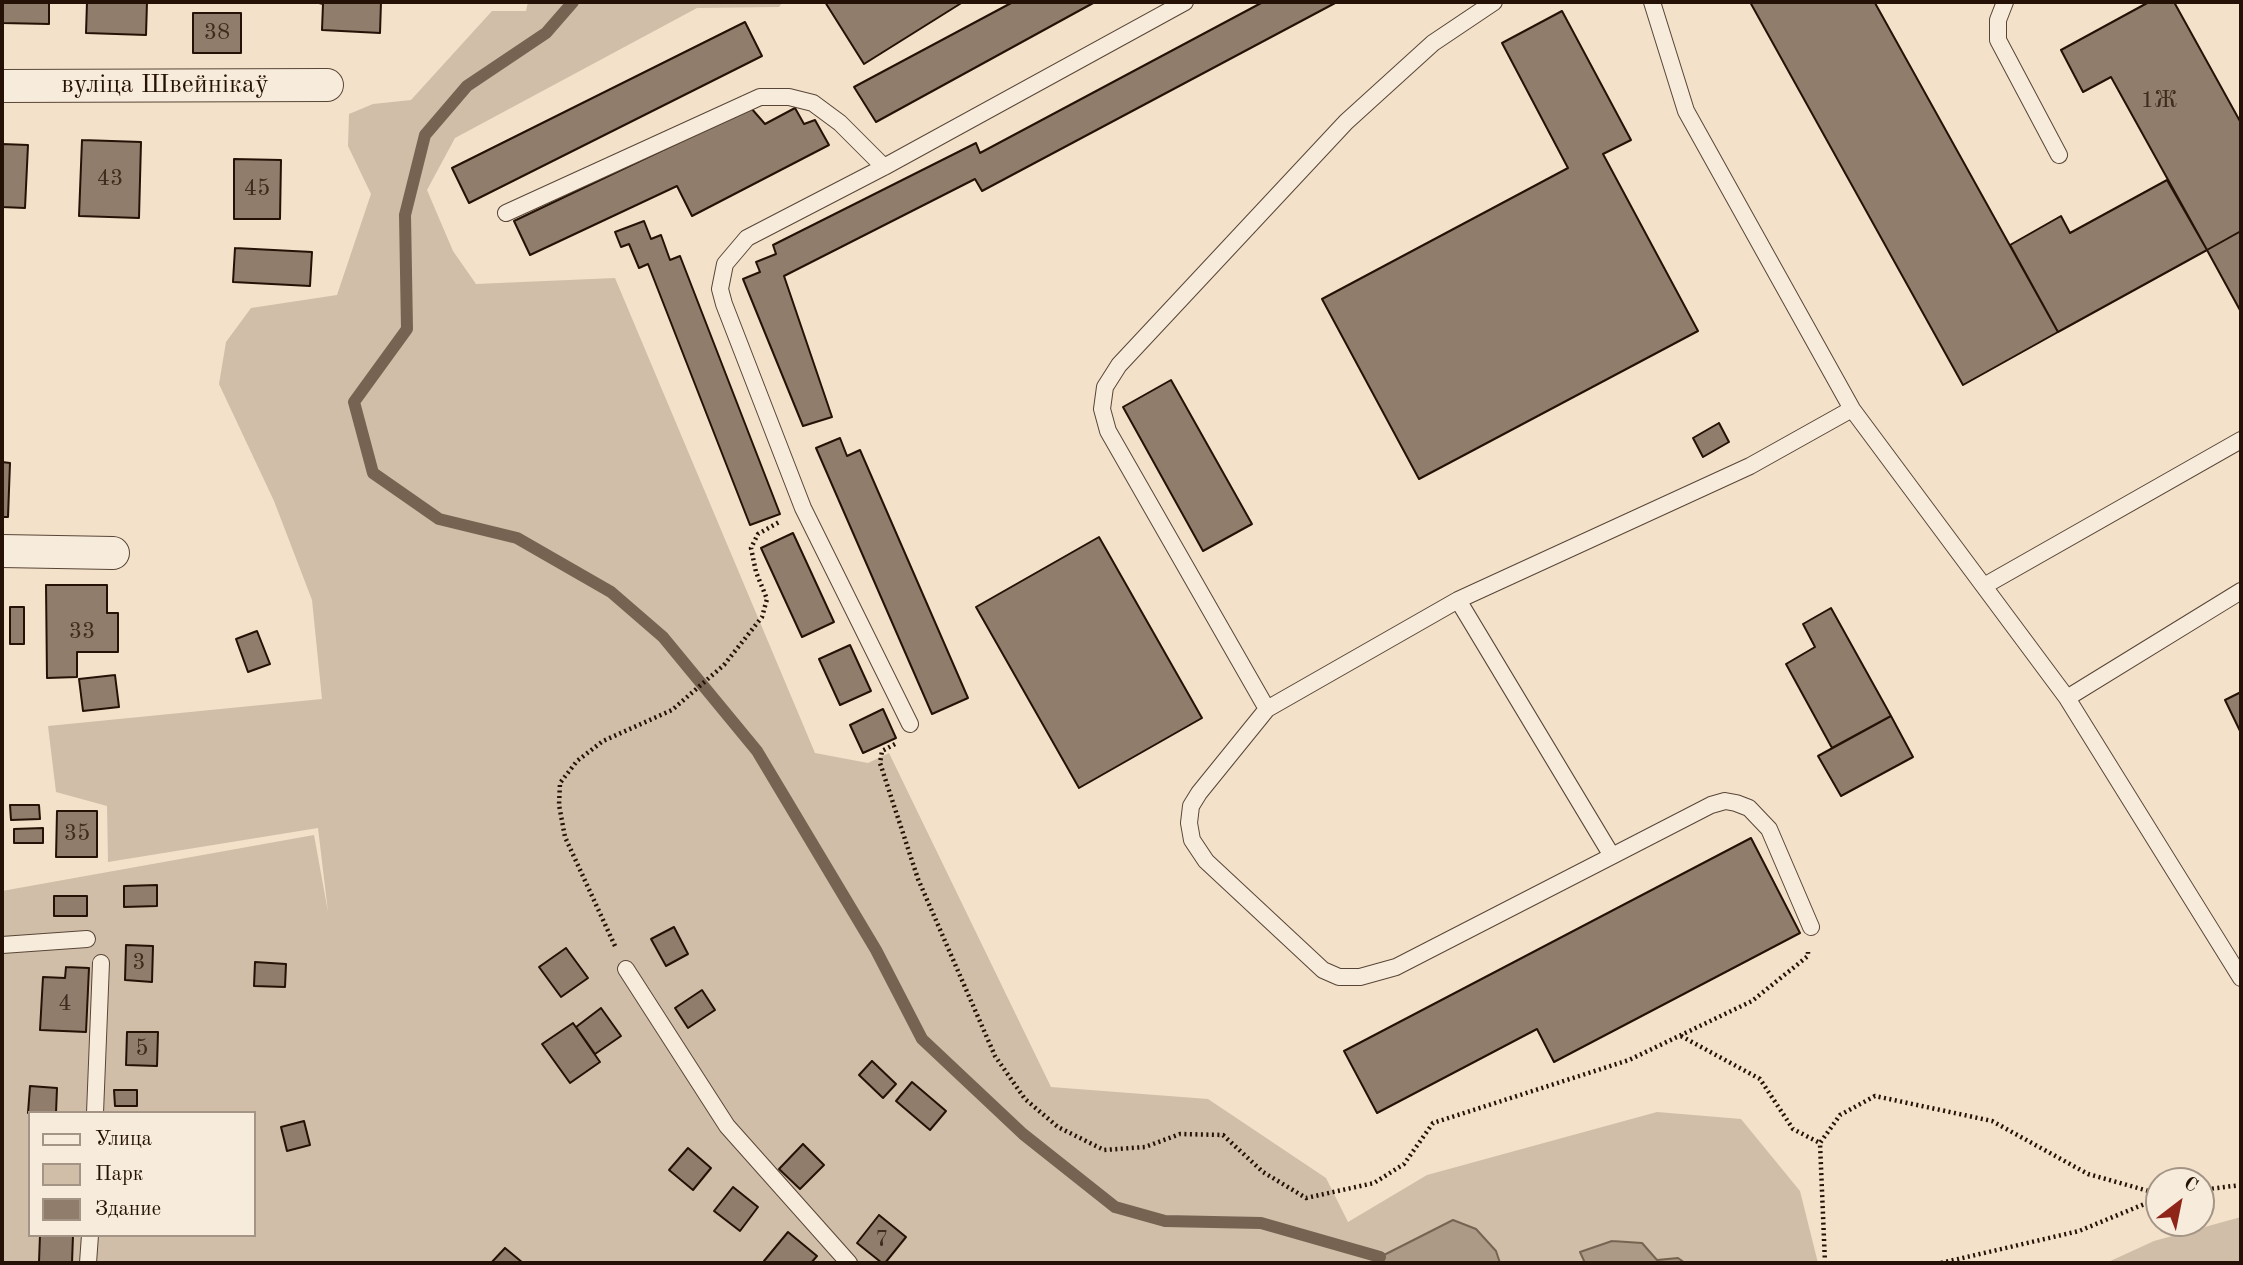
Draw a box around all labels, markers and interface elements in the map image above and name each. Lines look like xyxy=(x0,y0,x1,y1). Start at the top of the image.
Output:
house number: 38 xyxy=(204,19,230,47)
street label: вуліца Швейнікаў xyxy=(61,69,269,101)
house number: 1Ж xyxy=(2141,87,2177,115)
house number: 43 xyxy=(97,165,123,193)
house number: 45 xyxy=(244,175,270,203)
house number: 33 xyxy=(69,618,95,646)
house number: 35 xyxy=(64,820,90,848)
house number: 3 xyxy=(132,949,146,977)
house number: 4 xyxy=(58,990,72,1018)
house number: 5 xyxy=(135,1035,149,1063)
legend xyxy=(28,1111,256,1237)
text: Улица xyxy=(95,1129,152,1150)
text: Парк xyxy=(95,1164,143,1185)
north arrow xyxy=(2145,1167,2215,1237)
text: С xyxy=(2180,1174,2201,1197)
text: Здание xyxy=(95,1199,161,1220)
house number: 7 xyxy=(875,1226,889,1254)

